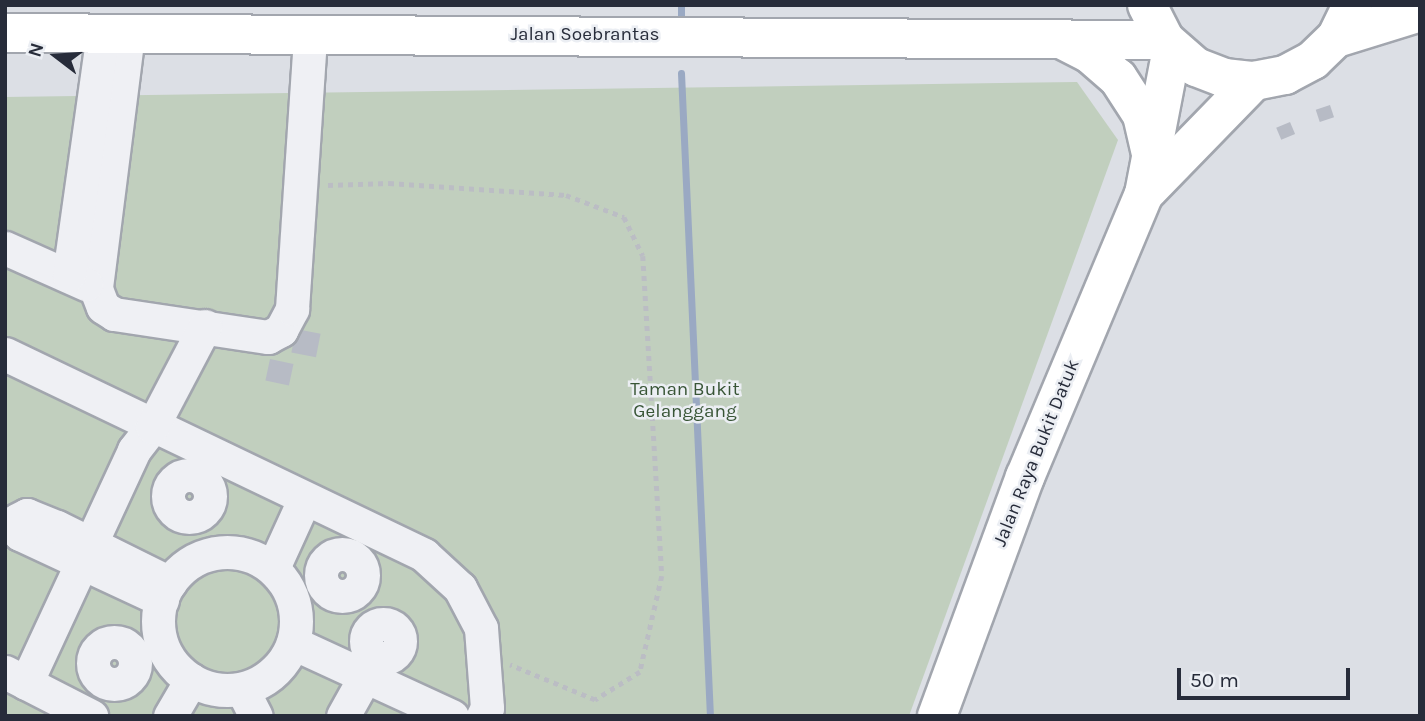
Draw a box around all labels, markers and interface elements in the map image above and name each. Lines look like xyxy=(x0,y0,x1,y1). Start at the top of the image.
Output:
north arrow xyxy=(21,21,91,91)
street label: Jalan Soebrantas xyxy=(510,24,660,46)
text: N xyxy=(23,40,48,60)
street label: Jalan Raya Bukit Datuk xyxy=(989,356,1085,550)
park label: Taman Bukit Gelanggang xyxy=(630,379,740,423)
scale bar xyxy=(1180,654,1353,698)
text: 50 m xyxy=(1190,668,1239,692)

